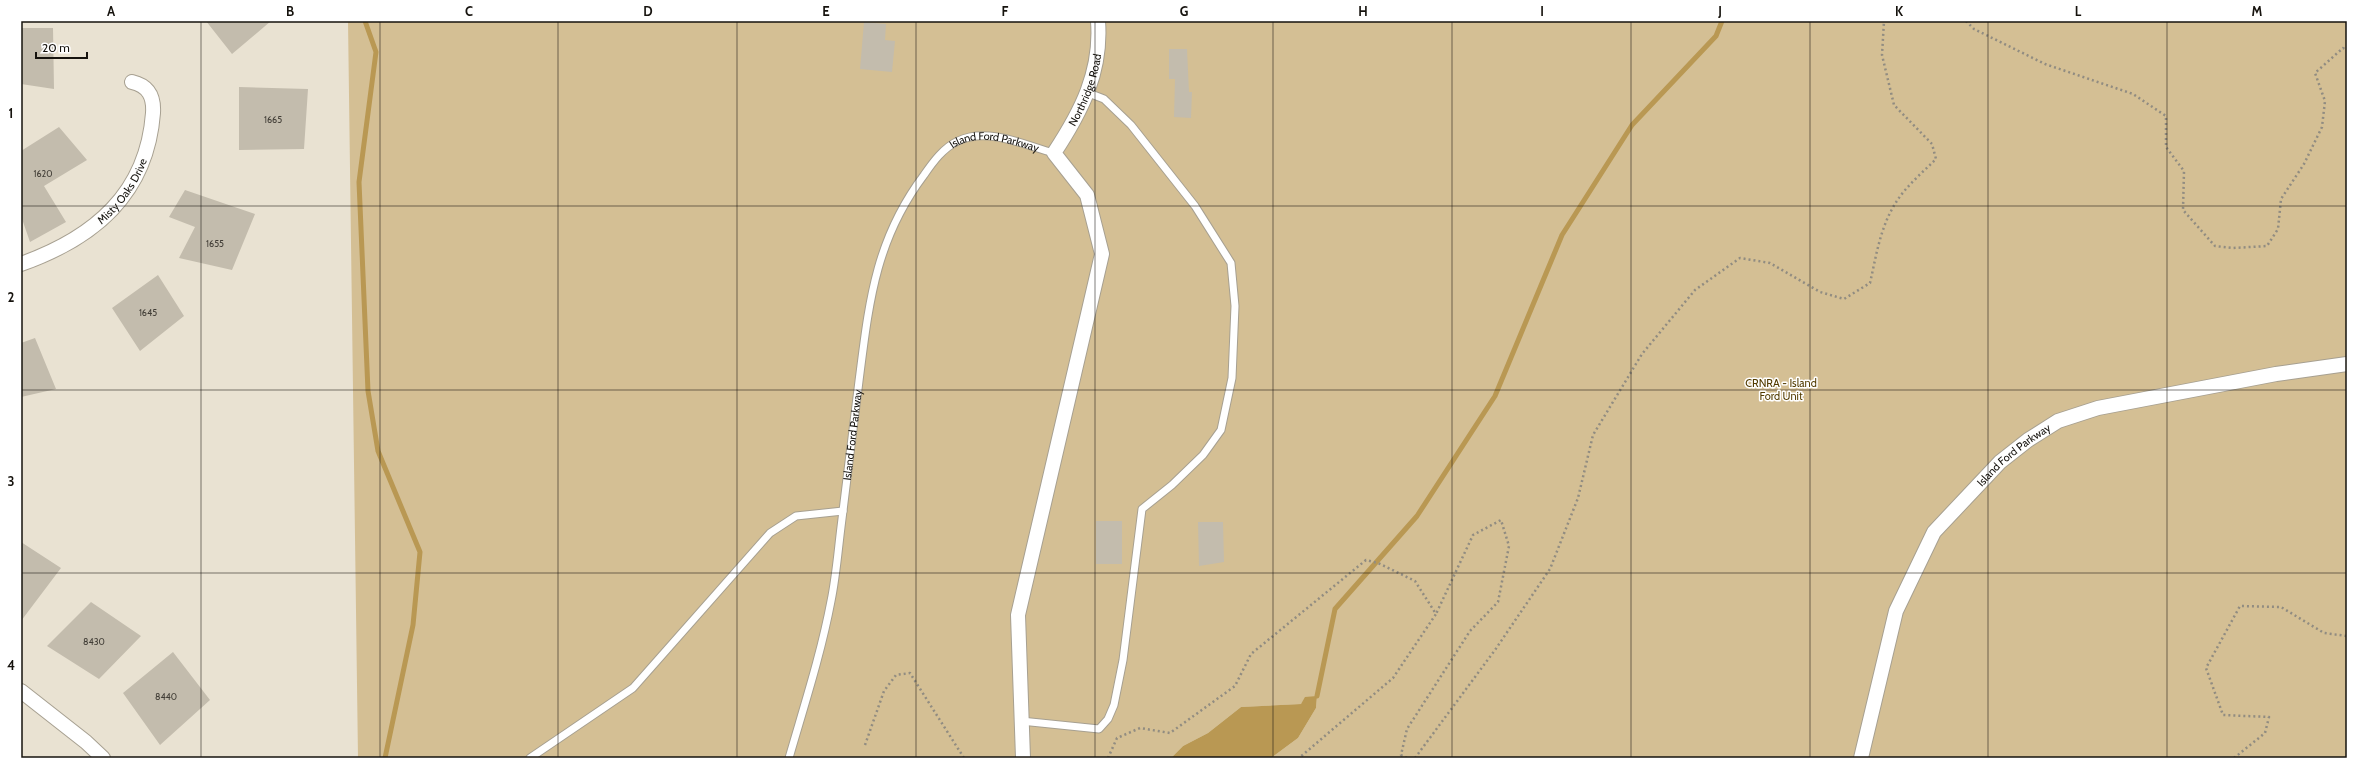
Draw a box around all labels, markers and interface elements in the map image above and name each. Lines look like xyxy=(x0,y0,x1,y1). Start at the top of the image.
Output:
text: A xyxy=(107,3,116,19)
text: B xyxy=(286,3,294,19)
text: C xyxy=(465,3,473,19)
text: D xyxy=(643,3,653,19)
text: E xyxy=(822,3,830,19)
text: F xyxy=(1002,3,1009,19)
text: G xyxy=(1180,3,1189,19)
text: H xyxy=(1358,3,1368,19)
text: I xyxy=(1540,3,1544,19)
text: J xyxy=(1717,3,1722,19)
text: K xyxy=(1895,3,1904,19)
text: L xyxy=(2075,3,2082,19)
text: M xyxy=(2252,3,2263,19)
scale bar xyxy=(36,34,87,60)
text: 20 m xyxy=(42,40,70,55)
street label: Northridge Road xyxy=(1065,53,1104,128)
text: 1 xyxy=(9,105,13,121)
house number: 1665 xyxy=(264,114,282,125)
street label: Island Ford Parkway xyxy=(946,129,1041,155)
street label: Misty Oaks Drive xyxy=(94,156,150,227)
house number: 1620 xyxy=(33,168,53,179)
house number: 1655 xyxy=(206,238,224,249)
text: 2 xyxy=(8,289,15,305)
house number: 1645 xyxy=(139,307,157,318)
park label: CRNRA - Island Ford Unit xyxy=(1745,376,1817,403)
street label: Island Ford Parkway xyxy=(840,388,865,481)
street label: Island Ford Parkway xyxy=(1974,420,2053,489)
text: 3 xyxy=(7,473,15,489)
house number: 8430 xyxy=(83,636,105,647)
text: 4 xyxy=(7,657,15,673)
house number: 8440 xyxy=(155,691,177,702)

